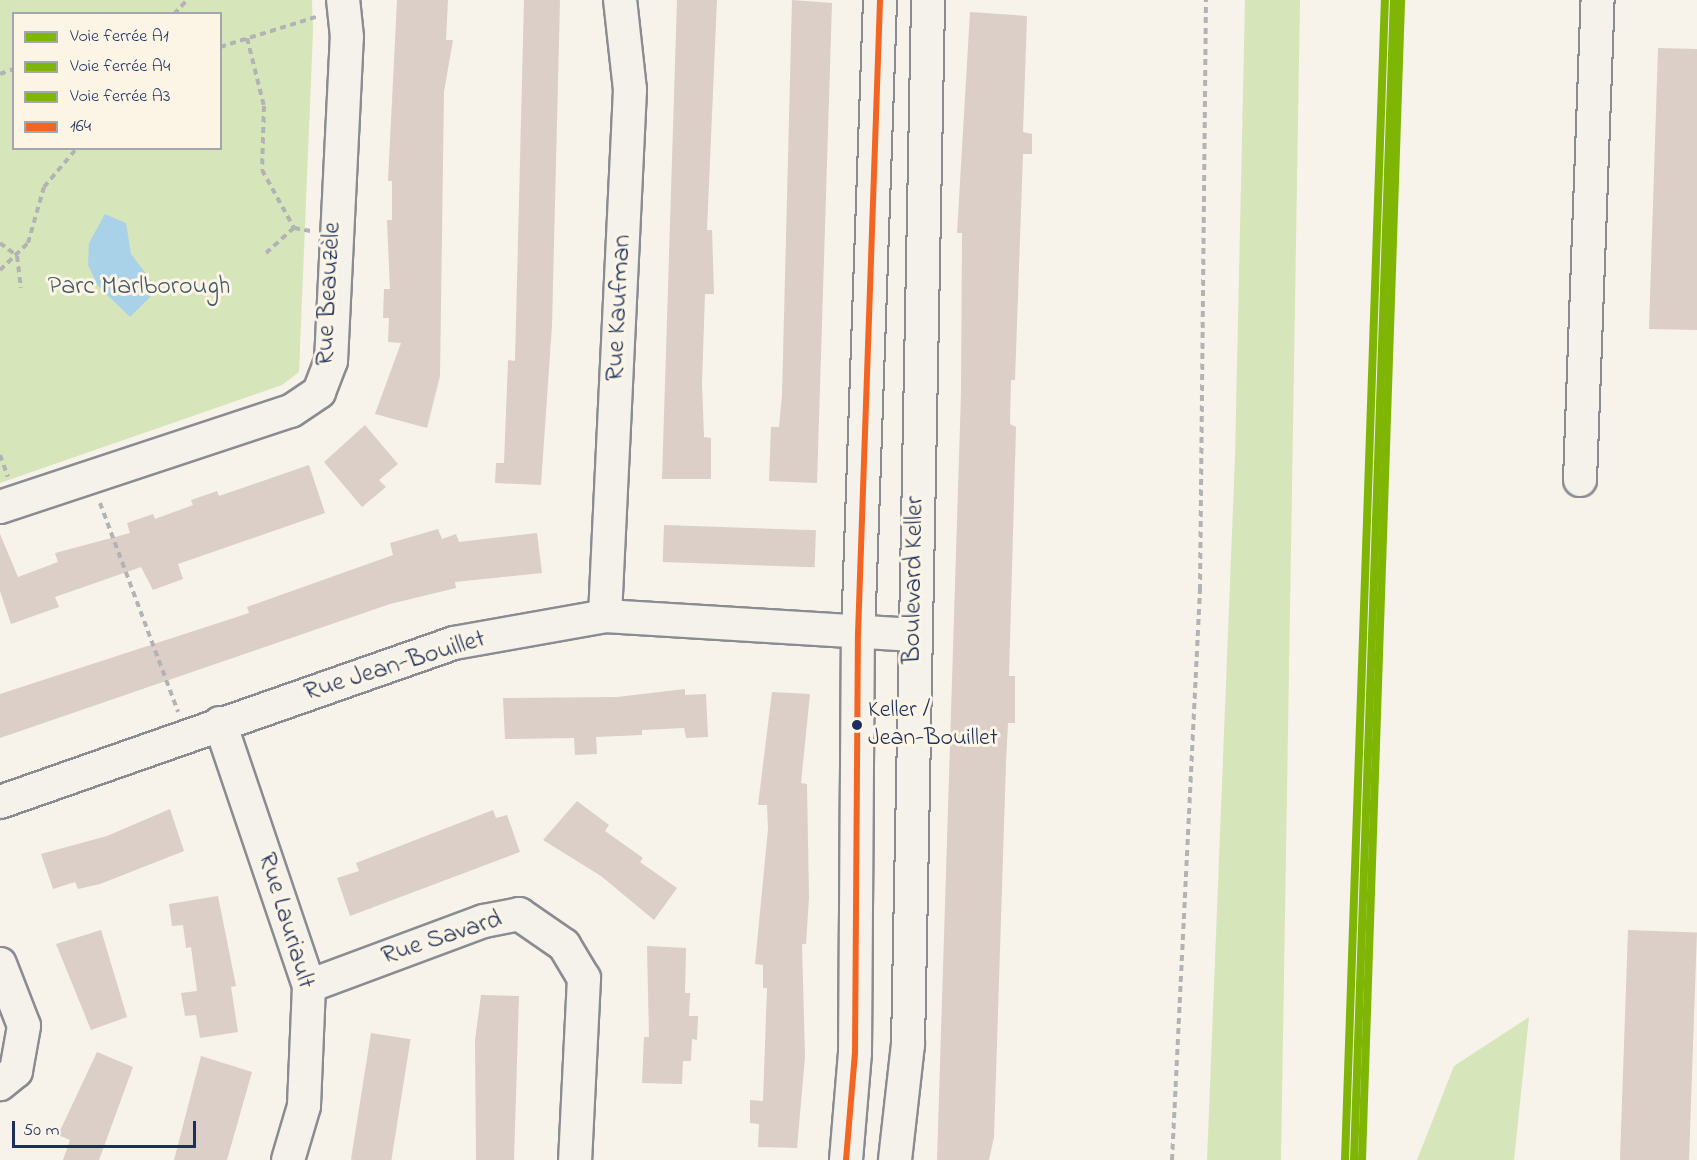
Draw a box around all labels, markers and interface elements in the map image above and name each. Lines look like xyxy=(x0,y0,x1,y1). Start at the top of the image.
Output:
legend xyxy=(12,12,222,150)
text: Voie ferrée A1 xyxy=(70,24,169,50)
text: Voie ferrée A4 xyxy=(70,54,170,80)
text: Voie ferrée A3 xyxy=(70,84,170,110)
text: 164 xyxy=(70,114,91,140)
street label: Rue Beauzèle xyxy=(311,221,349,367)
street label: Rue Kaufman xyxy=(601,234,639,382)
park label: Parc Marlborough xyxy=(48,272,230,304)
street label: Boulevard Keller xyxy=(898,496,932,664)
street label: Rue Jean-Bouillet xyxy=(301,625,489,709)
place label: Keller / Jean-Bouillet xyxy=(868,697,998,753)
marker: Keller / Jean-Bouillet xyxy=(851,719,863,731)
street label: Rue Lauriault xyxy=(250,849,320,993)
street label: Rue Savard xyxy=(378,905,506,973)
scale bar xyxy=(15,1109,200,1147)
text: 50 m xyxy=(23,1118,60,1144)

